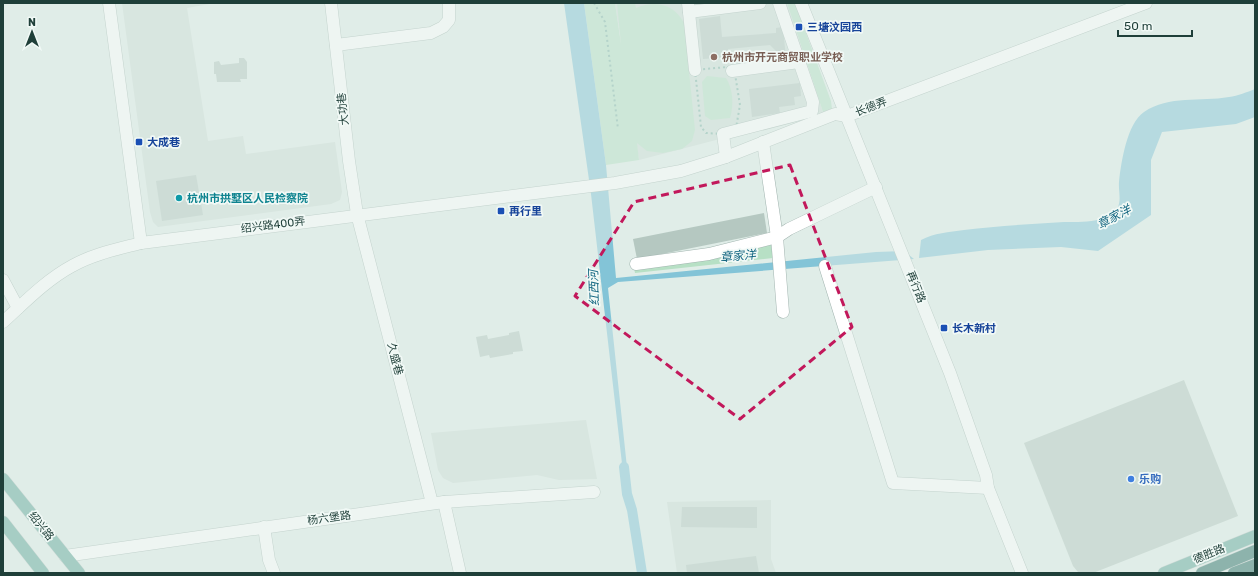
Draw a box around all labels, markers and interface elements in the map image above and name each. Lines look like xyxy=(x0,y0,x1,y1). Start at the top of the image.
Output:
north arrow xyxy=(12,12,52,52)
scale bar xyxy=(1118,12,1192,38)
text: N xyxy=(28,16,36,29)
text: 50 m xyxy=(1124,19,1152,33)
place label: 三塘汶园西 xyxy=(807,21,862,34)
marker: 三塘汶园西 xyxy=(794,22,804,32)
place label: 杭州市开元商贸职业学校 xyxy=(722,51,843,64)
marker: 杭州市开元商贸职业学校 xyxy=(709,52,719,62)
street label: 大功巷 xyxy=(335,92,351,126)
street label: 长德弄 xyxy=(853,95,889,119)
place label: 大成巷 xyxy=(147,136,180,149)
marker: 大成巷 xyxy=(134,137,144,147)
place label: 杭州市拱墅区人民检察院 xyxy=(187,192,308,205)
marker: 杭州市拱墅区人民检察院 xyxy=(174,193,184,203)
water label: 章家洋 xyxy=(1095,201,1135,232)
place label: 再行里 xyxy=(509,205,542,218)
marker: 再行里 xyxy=(496,206,506,216)
street label: 绍兴路400弄 xyxy=(240,215,306,235)
water label: 章家洋 xyxy=(719,247,759,265)
water label: 红西河 xyxy=(586,268,602,306)
street label: 再行路 xyxy=(904,269,928,305)
place label: 长木新村 xyxy=(952,322,996,335)
marker: 长木新村 xyxy=(939,323,949,333)
street label: 久盛巷 xyxy=(385,341,405,377)
place label: 乐购 xyxy=(1139,473,1161,486)
marker: 乐购 xyxy=(1126,474,1136,484)
street label: 绍兴路 xyxy=(26,509,56,543)
street label: 杨六堡路 xyxy=(306,509,352,527)
street label: 德胜路 xyxy=(1191,542,1227,566)

